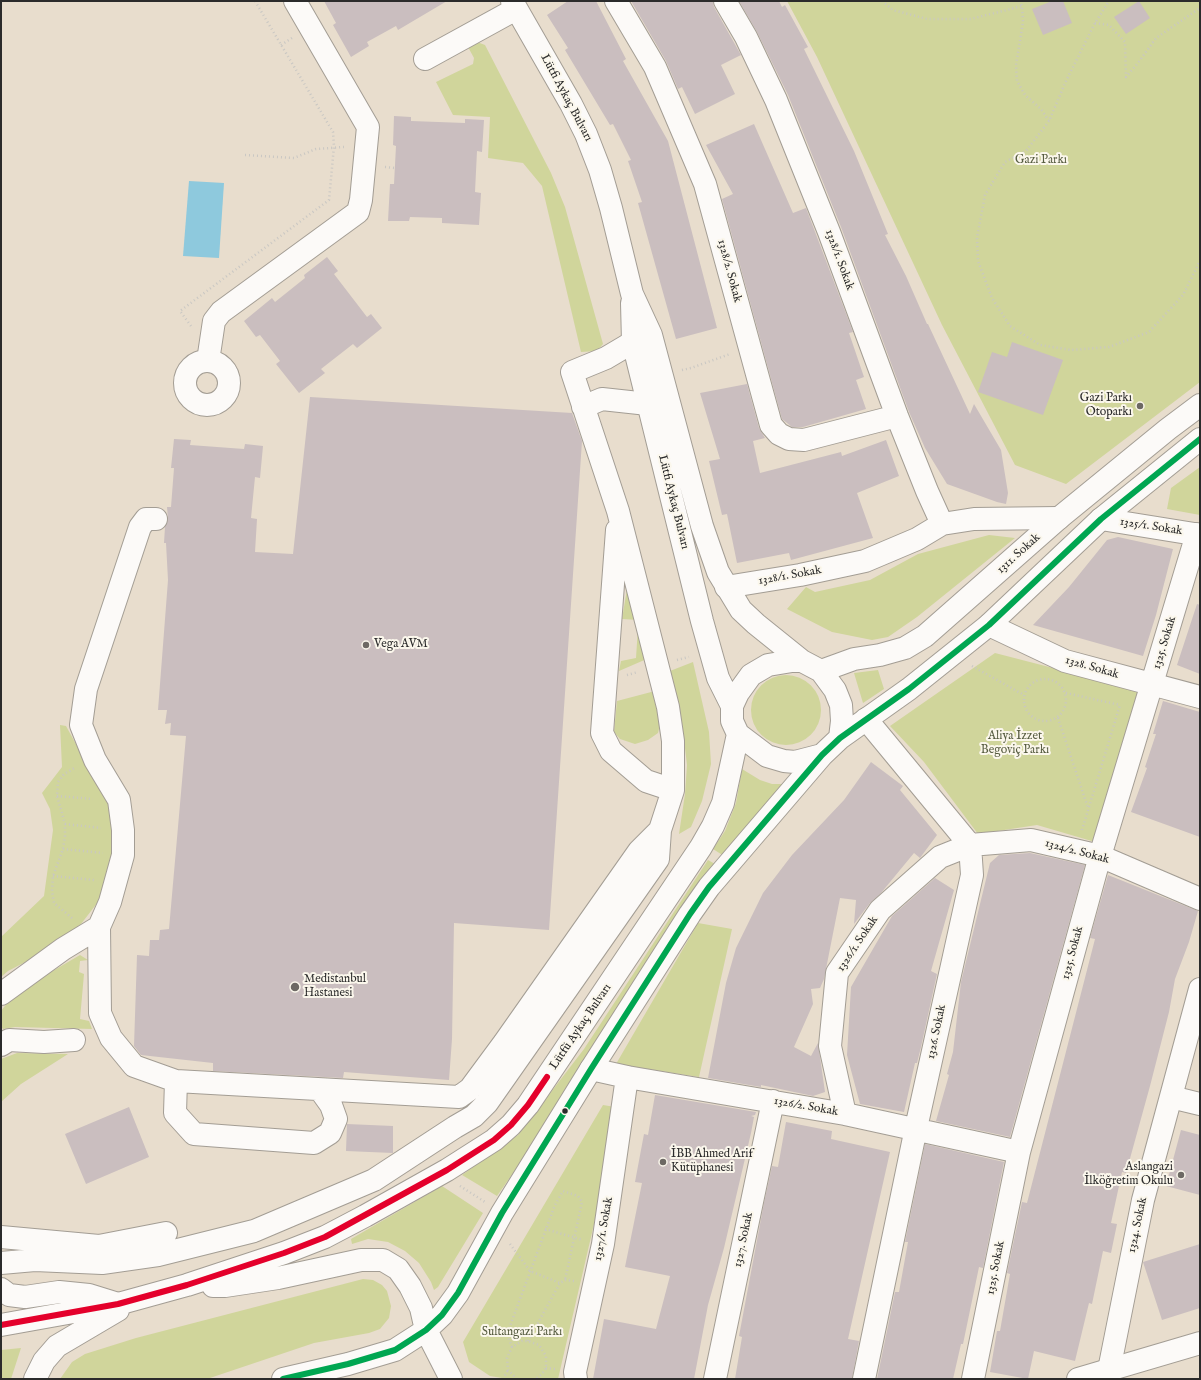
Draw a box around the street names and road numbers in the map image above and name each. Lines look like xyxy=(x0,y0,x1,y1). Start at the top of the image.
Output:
street label: Lütfi Aykaç Bulvarı xyxy=(537,52,595,144)
street label: 1328/1. Sokak xyxy=(821,228,857,292)
street label: 1328/2. Sokak xyxy=(714,238,744,304)
street label: Lütfi Aykaç Bulvarı xyxy=(654,453,692,551)
street label: 1325/1. Sokak xyxy=(1119,515,1183,539)
street label: 1311. Sokak xyxy=(994,531,1044,577)
street label: 1328/1. Sokak xyxy=(757,563,823,589)
street label: 1325. Sokak xyxy=(1150,615,1180,671)
street label: 1328. Sokak xyxy=(1064,653,1120,683)
street label: 1324/2. Sokak xyxy=(1043,837,1111,867)
street label: 1326/1. Sokak xyxy=(834,913,882,975)
street label: 1325. Sokak xyxy=(1059,925,1087,981)
street label: Lütfü Aykaç Bulvarı xyxy=(547,981,615,1073)
street label: 1326. Sokak xyxy=(924,1003,950,1061)
street label: 1326/2. Sokak xyxy=(773,1094,839,1120)
street label: 1327/1. Sokak xyxy=(591,1196,617,1262)
street label: 1324. Sokak xyxy=(1125,1196,1151,1254)
street label: 1327. Sokak xyxy=(731,1211,757,1269)
street label: 1325. Sokak xyxy=(984,1240,1008,1296)

